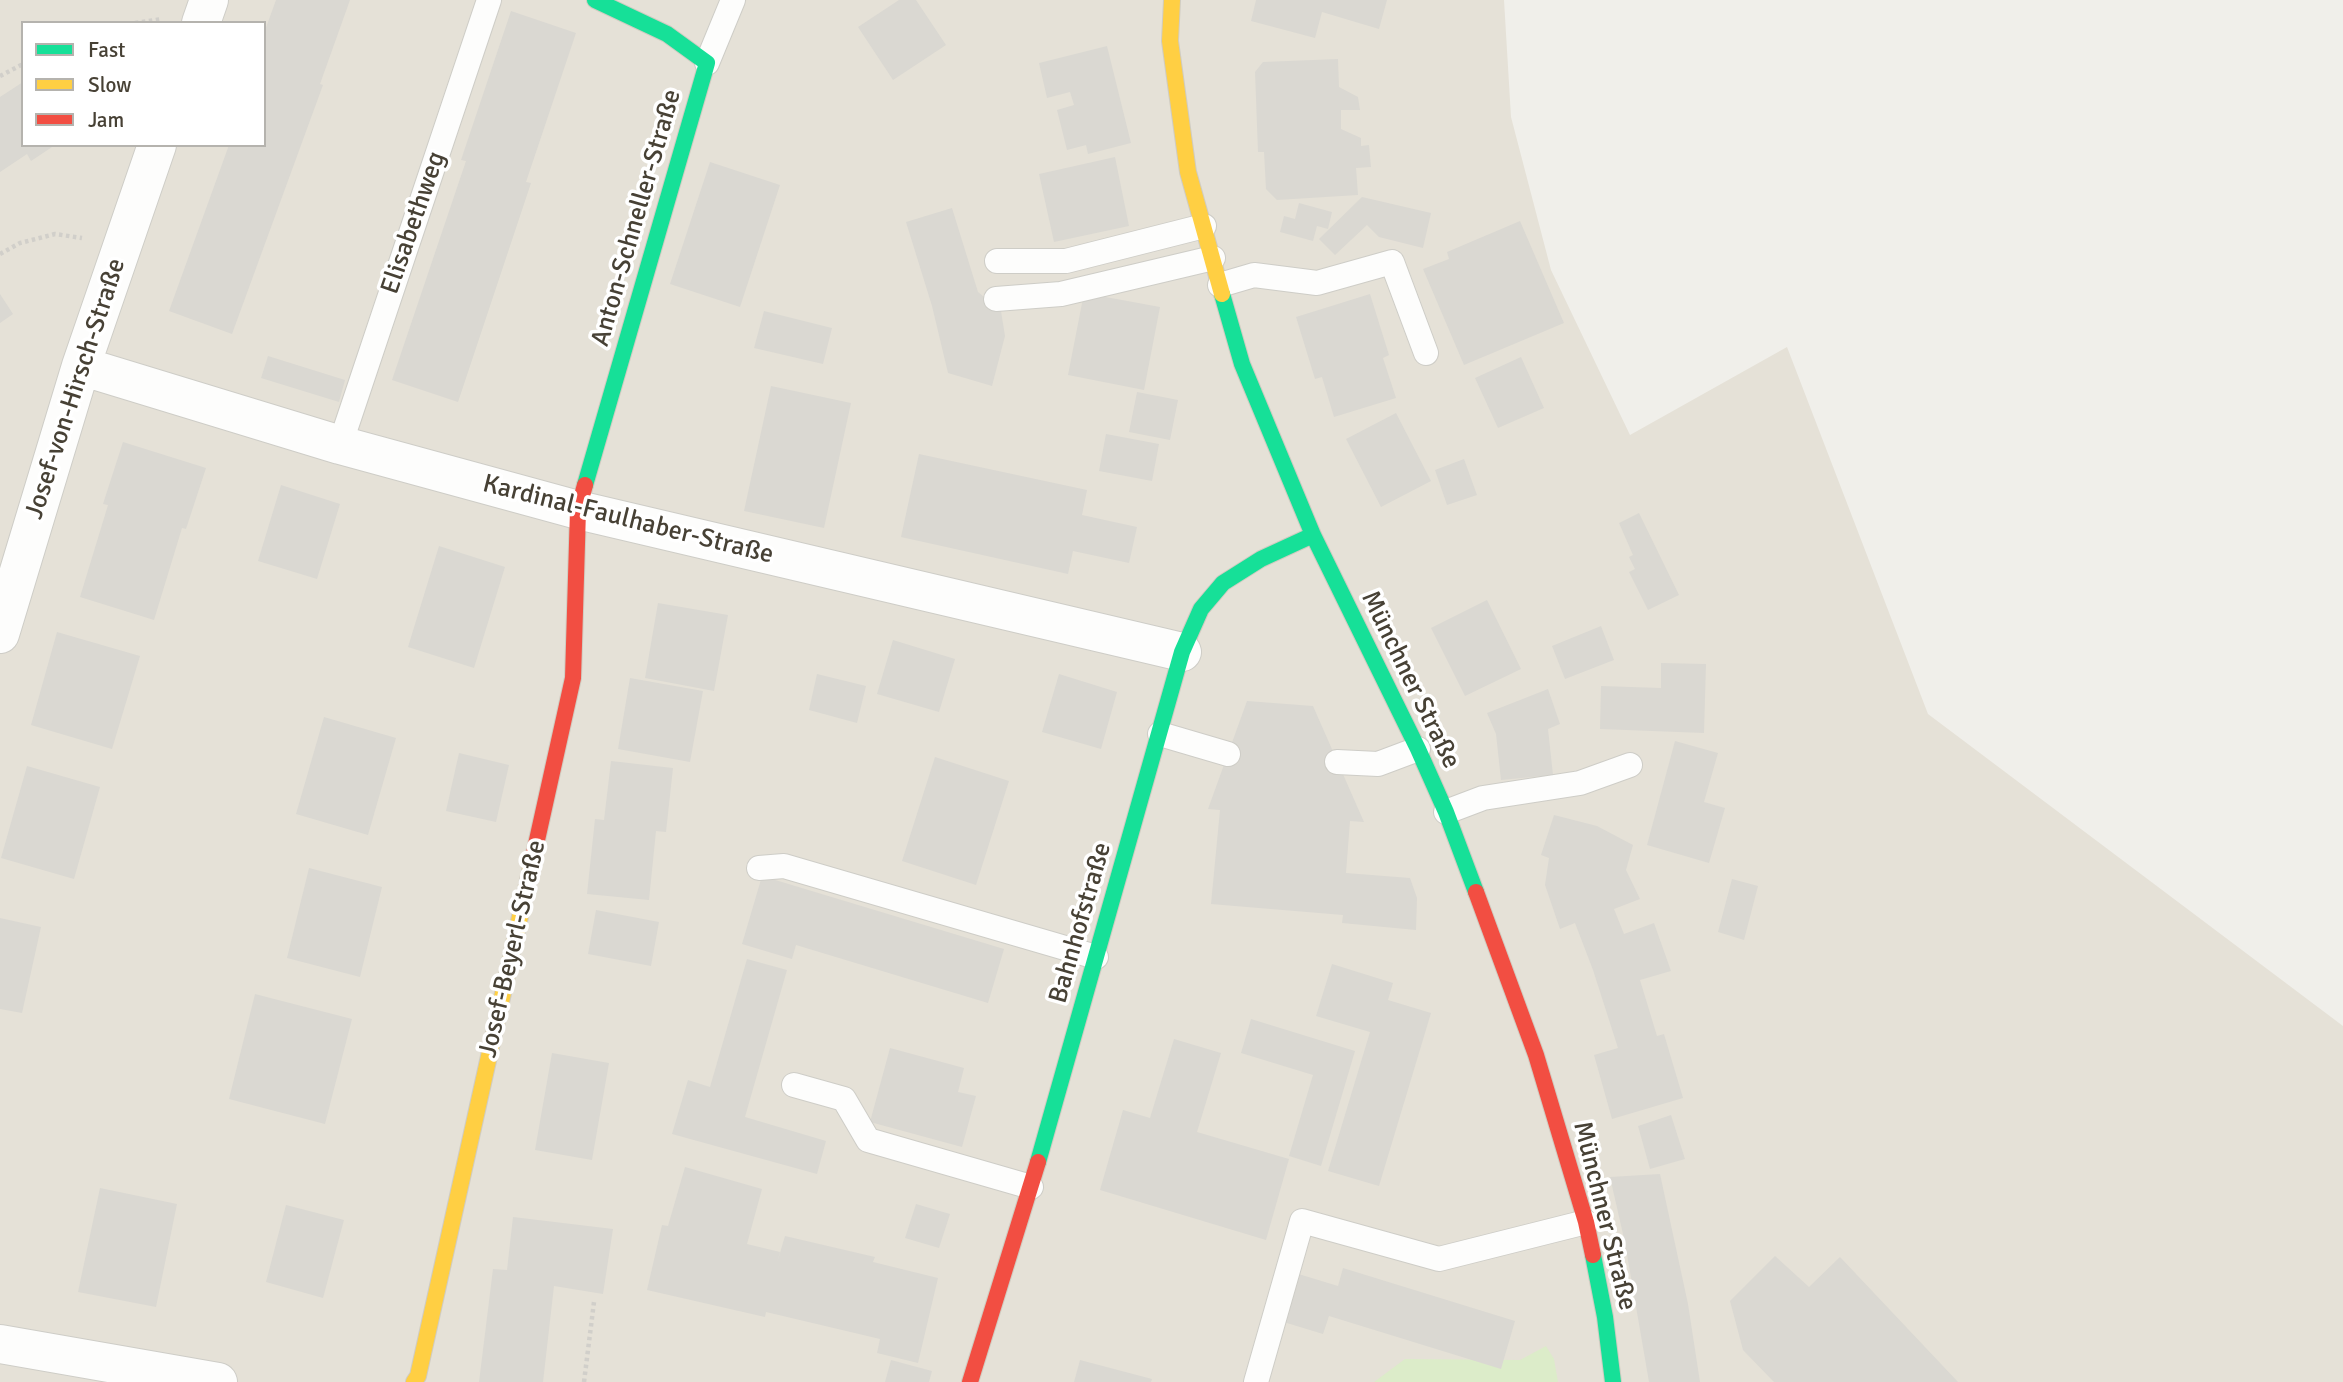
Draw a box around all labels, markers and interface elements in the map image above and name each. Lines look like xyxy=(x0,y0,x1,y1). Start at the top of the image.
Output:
legend xyxy=(21,21,266,147)
text: Fast xyxy=(88,37,125,63)
text: Slow xyxy=(88,72,132,98)
street label: Anton-Schneller-Straße xyxy=(585,86,689,350)
text: Jam xyxy=(88,107,124,133)
street label: Elisabethweg xyxy=(375,148,453,298)
street label: Josef-von-Hirsch-Straße xyxy=(19,255,133,523)
street label: Kardinal-Faulhaber-Straße xyxy=(479,469,777,571)
street label: Münchner Straße xyxy=(1354,586,1466,774)
street label: Josef-Beyerl-Straße xyxy=(473,837,553,1061)
street label: Bahnhofstraße xyxy=(1043,839,1119,1007)
street label: Münchner Straße xyxy=(1565,1118,1643,1314)

